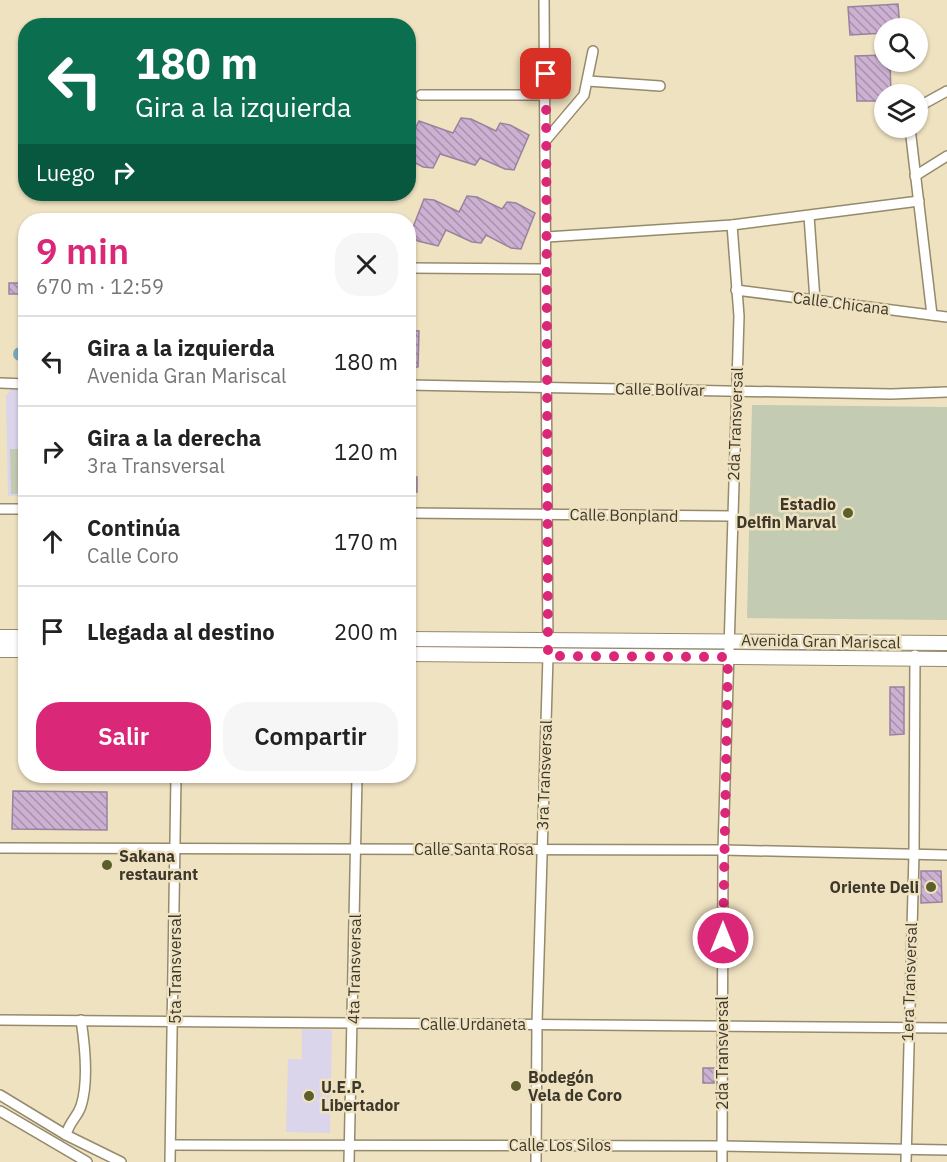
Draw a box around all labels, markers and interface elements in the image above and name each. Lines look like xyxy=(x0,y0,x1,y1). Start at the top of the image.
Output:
map controls xyxy=(874,18,928,138)
button: search xyxy=(874,18,928,72)
text: 180 m xyxy=(135,36,258,91)
icon: left xyxy=(36,42,114,120)
pin xyxy=(520,48,571,99)
icon: arrive xyxy=(529,57,562,90)
button: layers xyxy=(874,84,928,138)
text: Gira a la izquierda xyxy=(135,89,351,124)
icon: right xyxy=(107,156,140,189)
text: Luego xyxy=(36,158,95,187)
text: 9 min xyxy=(36,227,129,274)
button: close xyxy=(335,233,398,296)
text: 670 m · 12:59 xyxy=(36,273,164,300)
street label: Calle Chicana xyxy=(792,287,891,319)
text: Gira a la izquierda xyxy=(87,333,275,362)
icon: left xyxy=(36,345,69,378)
text: 180 m xyxy=(334,347,398,376)
text: Avenida Gran Mariscal xyxy=(87,362,287,389)
street label: 2da Transversal xyxy=(723,367,747,481)
street label: Calle Bolívar xyxy=(615,378,705,400)
text: Gira a la derecha xyxy=(87,423,261,452)
icon: right xyxy=(36,435,69,468)
text: 120 m xyxy=(334,437,398,466)
text: 3ra Transversal xyxy=(87,452,225,479)
place label: Estadio Delfin Marval xyxy=(736,494,836,532)
street label: Calle Bonpland xyxy=(569,504,679,526)
marker: Estadio Delfin Marval xyxy=(841,506,855,520)
text: Continúa xyxy=(87,513,180,542)
icon: ahead xyxy=(36,525,69,558)
text: 170 m xyxy=(334,527,398,556)
text: Calle Coro xyxy=(87,542,179,569)
icon: arrive xyxy=(36,615,69,648)
text: Llegada al destino xyxy=(87,617,275,646)
text: 200 m xyxy=(334,617,398,646)
street label: Avenida Gran Mariscal xyxy=(741,630,901,652)
button: Salir xyxy=(36,702,211,771)
button: Compartir xyxy=(223,702,398,771)
street label: 3ra Transversal xyxy=(532,720,556,830)
street label: Calle Santa Rosa xyxy=(414,839,534,859)
place label: Sakana restaurant xyxy=(119,846,198,884)
marker: Sakana restaurant xyxy=(100,858,114,872)
place label: Oriente Deli xyxy=(830,877,919,897)
marker: Oriente Deli xyxy=(924,880,938,894)
position arrow xyxy=(691,906,755,970)
street label: 5ta Transversal xyxy=(165,914,185,1024)
street label: 4ta Transversal xyxy=(343,914,365,1024)
street label: 1era Transversal xyxy=(897,922,921,1042)
street label: 2da Transversal xyxy=(712,996,732,1110)
street label: Calle Urdaneta xyxy=(420,1014,527,1034)
place label: Bodegón Vela de Coro xyxy=(528,1067,622,1105)
place label: U.E.P. Libertador xyxy=(321,1077,400,1115)
marker: Bodegón Vela de Coro xyxy=(509,1079,523,1093)
marker: U.E.P. Libertador xyxy=(302,1089,316,1103)
street label: Calle Los Silos xyxy=(509,1135,611,1155)

